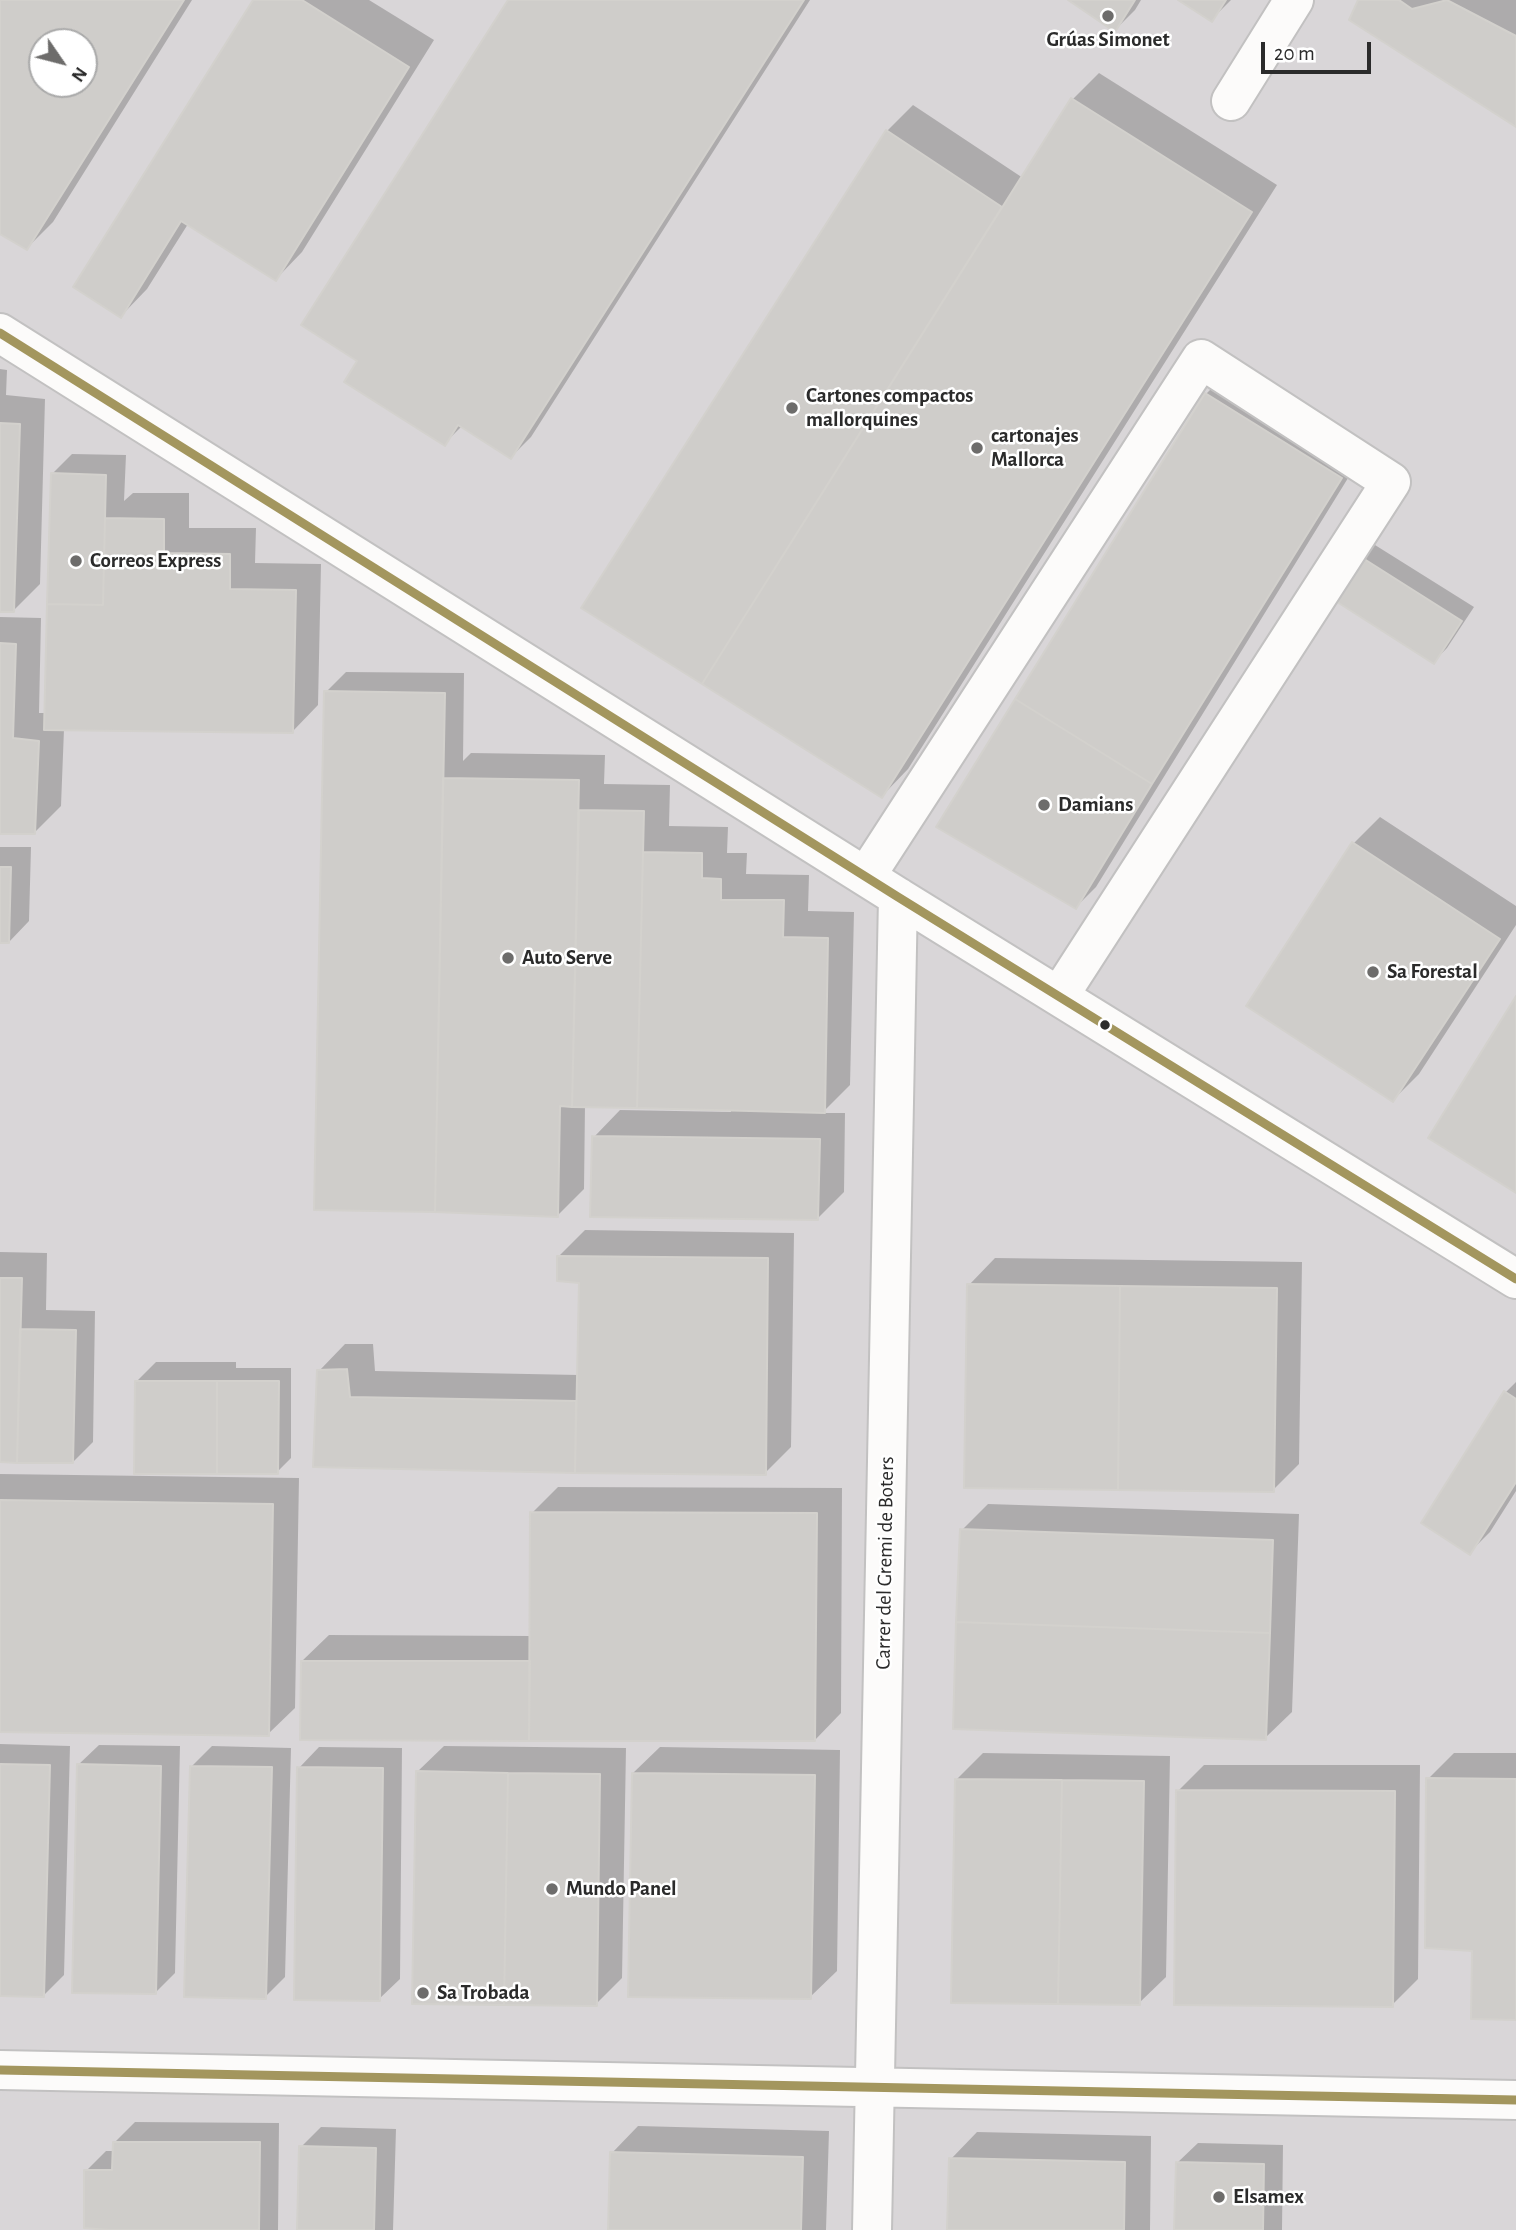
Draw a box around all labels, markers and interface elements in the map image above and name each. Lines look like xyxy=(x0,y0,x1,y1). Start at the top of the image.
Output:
marker: Grúas Simonet xyxy=(1100,8,1116,24)
place label: Grúas Simonet xyxy=(1046,27,1170,53)
north arrow xyxy=(28,28,98,98)
scale bar xyxy=(1264,28,1374,72)
text: 20 m xyxy=(1274,43,1315,64)
text: N xyxy=(67,63,91,85)
place label: Cartones compactos mallorquines xyxy=(806,383,973,433)
marker: Cartones compactos mallorquines xyxy=(784,400,800,416)
place label: cartonajes Mallorca xyxy=(991,423,1079,473)
marker: cartonajes Mallorca xyxy=(969,440,985,456)
place label: Correos Express xyxy=(90,548,221,574)
marker: Correos Express xyxy=(68,553,84,569)
place label: Damians xyxy=(1058,792,1133,818)
marker: Damians xyxy=(1036,797,1052,813)
place label: Auto Serve xyxy=(522,945,612,971)
marker: Auto Serve xyxy=(500,950,516,966)
place label: Sa Forestal xyxy=(1387,959,1478,985)
marker: Sa Forestal xyxy=(1365,964,1381,980)
unlabelled marker xyxy=(1098,1018,1112,1032)
street label: Carrer del Gremi de Boters xyxy=(871,1456,899,1670)
place label: Mundo Panel xyxy=(566,1876,677,1902)
marker: Mundo Panel xyxy=(544,1881,560,1897)
place label: Sa Trobada xyxy=(437,1980,530,2006)
marker: Sa Trobada xyxy=(415,1985,431,2001)
place label: Elsamex xyxy=(1233,2184,1304,2210)
marker: Elsamex xyxy=(1211,2189,1227,2205)

